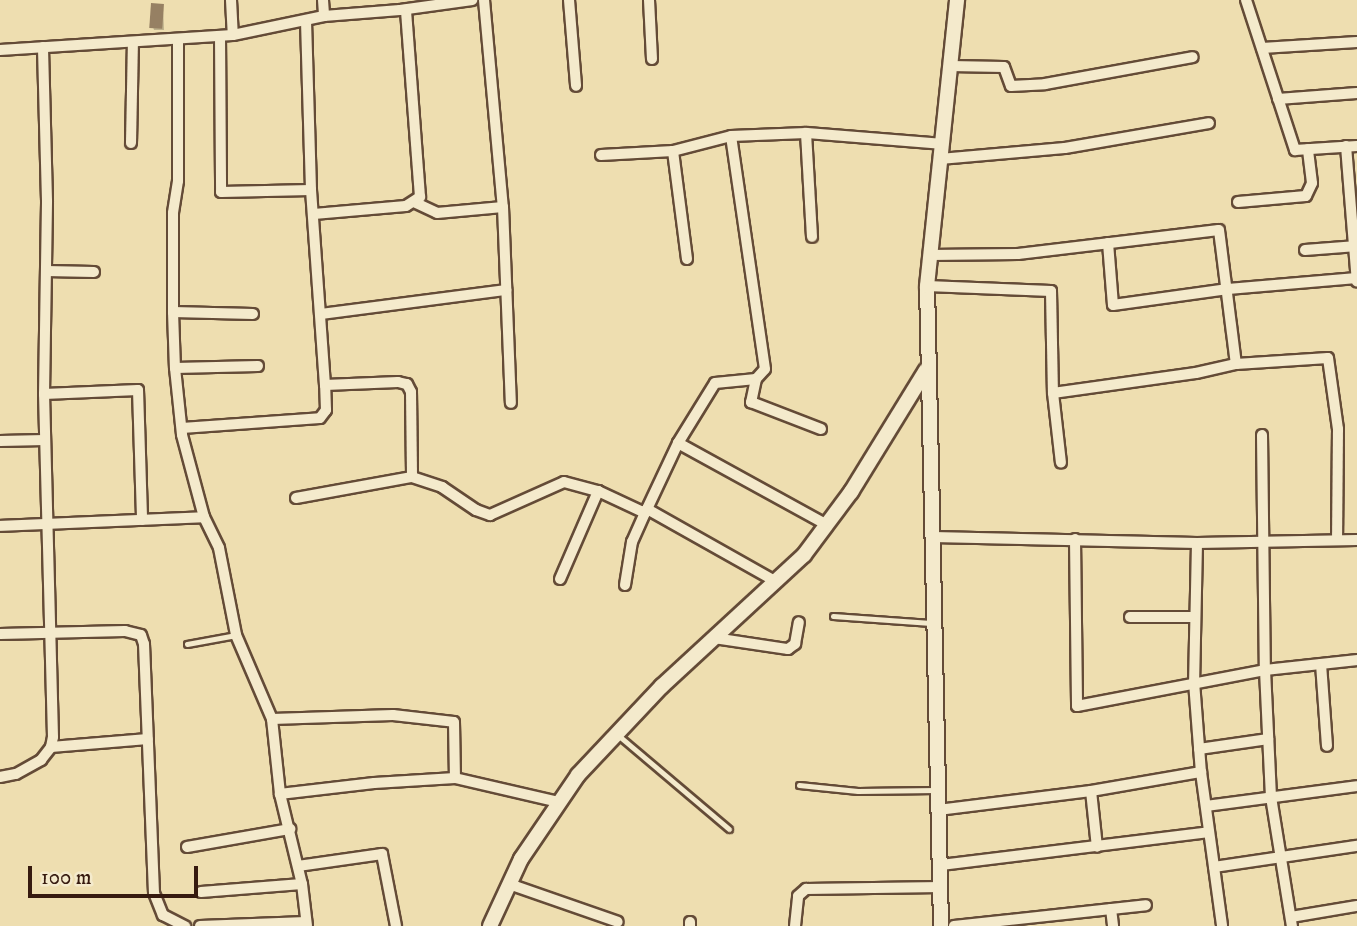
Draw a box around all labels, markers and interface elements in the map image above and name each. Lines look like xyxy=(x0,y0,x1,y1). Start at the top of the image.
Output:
scale bar xyxy=(32,852,201,896)
text: 100 m xyxy=(41,865,92,891)

